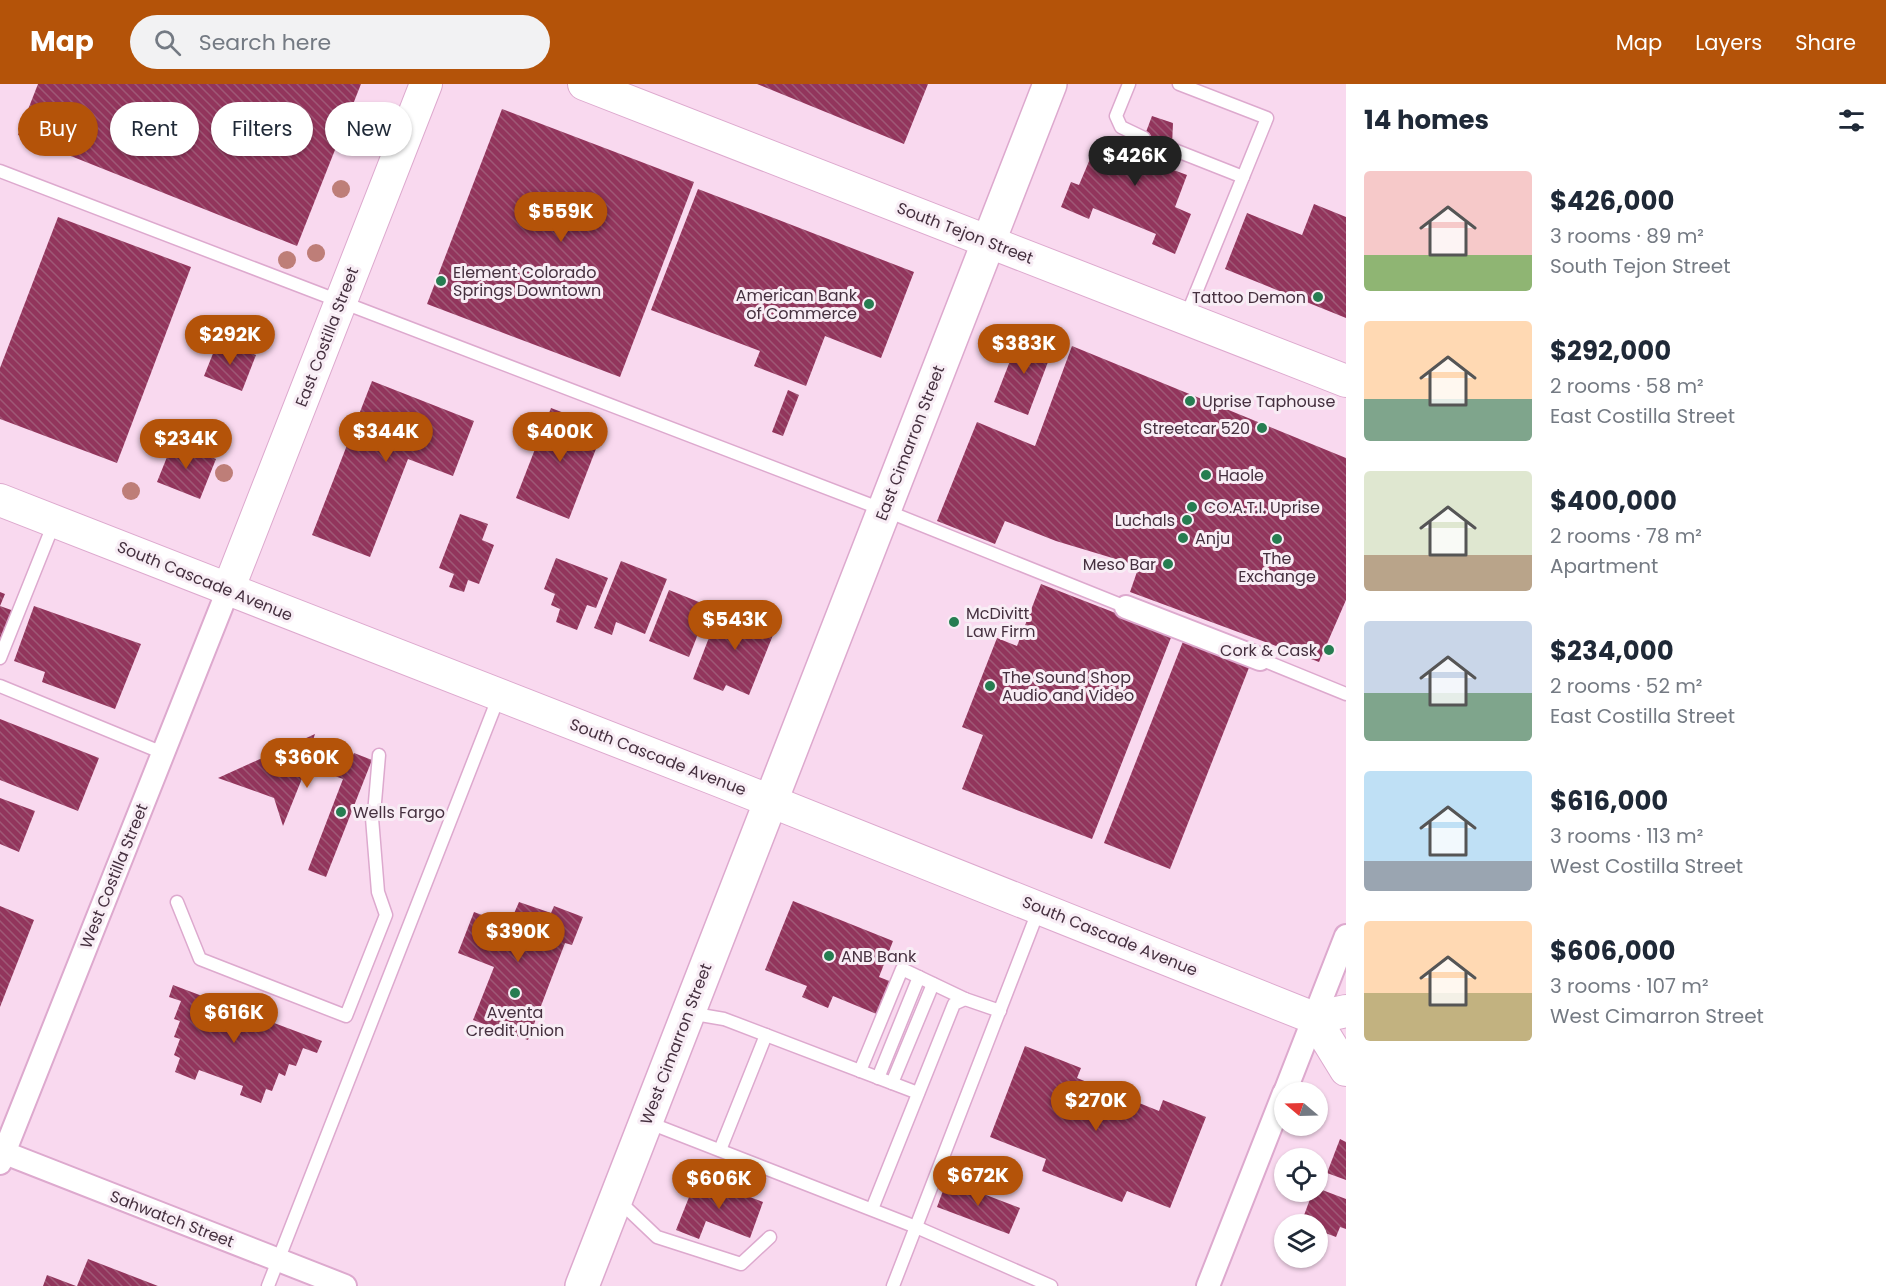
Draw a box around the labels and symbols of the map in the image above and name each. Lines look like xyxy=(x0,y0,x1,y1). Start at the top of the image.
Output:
pin: $426K xyxy=(1093,136,1177,187)
pin: $559K xyxy=(519,192,603,243)
street label: South Tejon Street xyxy=(893,196,1037,270)
place label: Element Colorado Springs Downtown xyxy=(453,261,601,302)
street label: East Costilla Street xyxy=(290,264,364,410)
marker: Element Colorado Springs Downtown xyxy=(434,274,448,288)
place label: American Bank of Commerce xyxy=(736,284,858,325)
place label: Tattoo Demon xyxy=(1192,286,1306,309)
marker: Tattoo Demon xyxy=(1311,290,1325,304)
marker: American Bank of Commerce xyxy=(862,297,876,311)
pin: $292K xyxy=(188,315,272,366)
pin: $383K xyxy=(982,324,1066,375)
street label: East Cimarron Street xyxy=(870,362,950,524)
place label: Uprise Taphouse xyxy=(1202,390,1335,413)
marker: Uprise Taphouse xyxy=(1183,394,1197,408)
pin: $344K xyxy=(344,412,428,463)
pin: $400K xyxy=(518,412,602,463)
place label: Streetcar 520 xyxy=(1143,417,1250,440)
pin: $234K xyxy=(144,419,228,470)
marker: Streetcar 520 xyxy=(1255,421,1269,435)
place label: Haole xyxy=(1218,464,1264,487)
marker: Haole xyxy=(1199,468,1213,482)
place label: CO.A.T.I. Uprise xyxy=(1204,496,1320,519)
marker: CO.A.T.I. Uprise xyxy=(1185,500,1199,514)
place label: Luchals xyxy=(1115,509,1175,532)
marker: Luchals xyxy=(1180,513,1194,527)
place label: Anju xyxy=(1195,527,1230,550)
marker: Anju xyxy=(1176,531,1190,545)
marker: The Exchange xyxy=(1270,532,1284,546)
street label: South Cascade Avenue xyxy=(114,535,296,627)
place label: The Exchange xyxy=(1238,547,1316,588)
place label: Meso Bar xyxy=(1083,553,1156,576)
marker: Meso Bar xyxy=(1161,557,1175,571)
pin: $543K xyxy=(693,600,777,651)
place label: McDivitt Law Firm xyxy=(966,602,1036,643)
marker: McDivitt Law Firm xyxy=(947,615,961,629)
place label: Cork & Cask xyxy=(1220,639,1318,662)
marker: Cork & Cask xyxy=(1322,643,1336,657)
place label: The Sound Shop Audio and Video xyxy=(1002,666,1134,707)
marker: The Sound Shop Audio and Video xyxy=(983,679,997,693)
street label: South Cascade Avenue xyxy=(566,713,750,801)
pin: $360K xyxy=(265,738,349,789)
street label: West Costilla Street xyxy=(74,800,154,952)
place label: Wells Fargo xyxy=(353,801,445,824)
marker: Wells Fargo xyxy=(334,805,348,819)
street label: South Cascade Avenue xyxy=(1019,890,1201,982)
pin: $390K xyxy=(476,912,560,963)
place label: ANB Bank xyxy=(841,945,917,968)
marker: ANB Bank xyxy=(822,949,836,963)
street label: West Cimarron Street xyxy=(635,960,717,1128)
marker: Aventa Credit Union xyxy=(508,986,522,1000)
pin: $616K xyxy=(192,993,276,1044)
place label: Aventa Credit Union xyxy=(466,1001,564,1042)
pin: $270K xyxy=(1054,1081,1138,1132)
north arrow xyxy=(1274,1082,1328,1136)
pin: $672K xyxy=(936,1156,1020,1207)
pin: $606K xyxy=(677,1159,761,1210)
street label: Sahwatch Street xyxy=(107,1185,238,1253)

